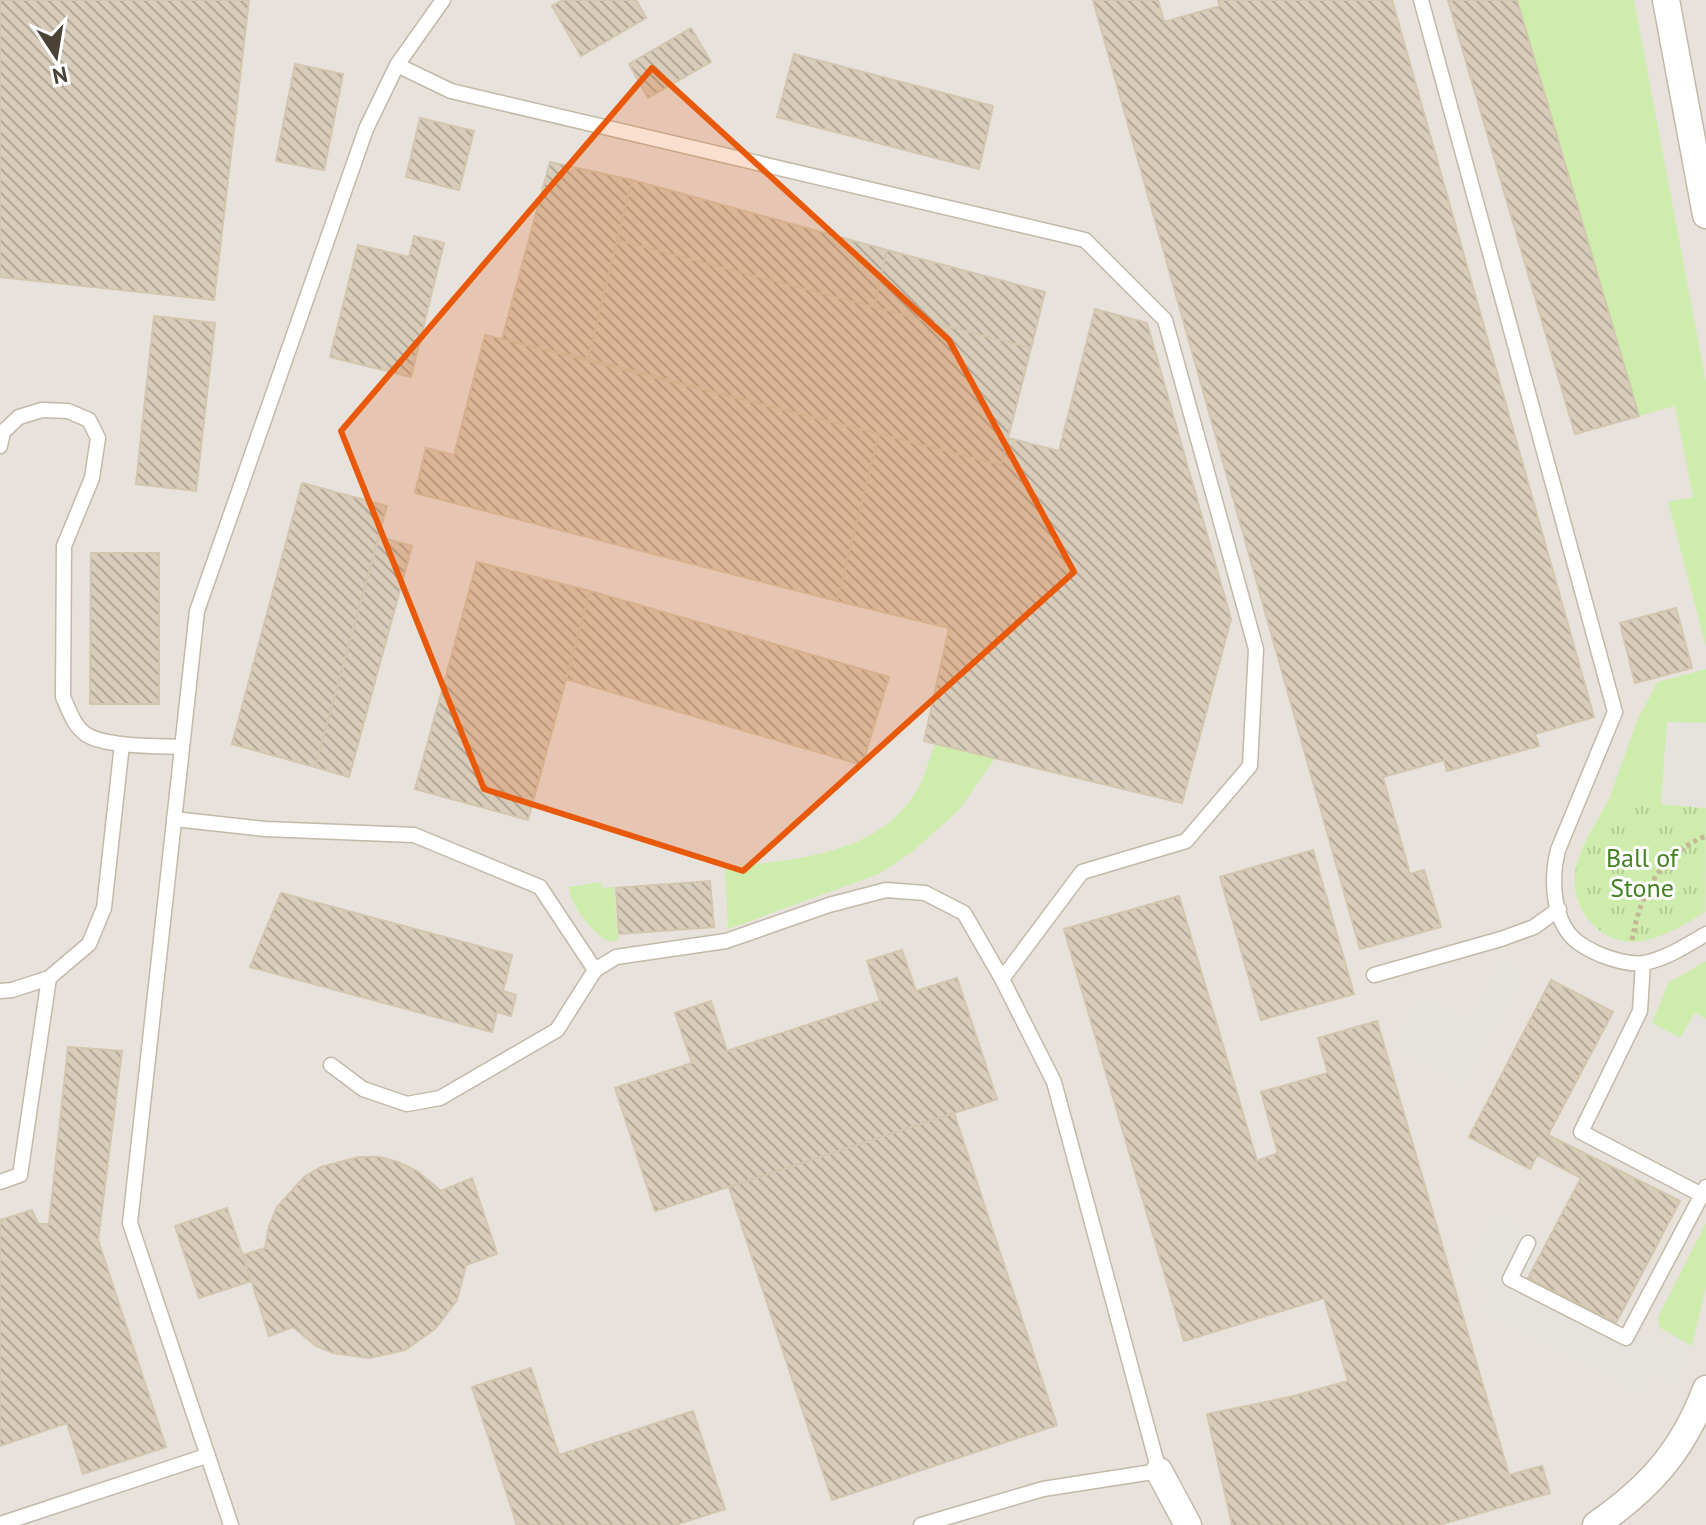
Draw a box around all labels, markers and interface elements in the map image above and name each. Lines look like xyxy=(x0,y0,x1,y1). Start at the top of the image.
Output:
north arrow xyxy=(16,16,96,96)
text: N xyxy=(50,60,70,91)
park label: Ball of Stone xyxy=(1606,841,1680,904)

